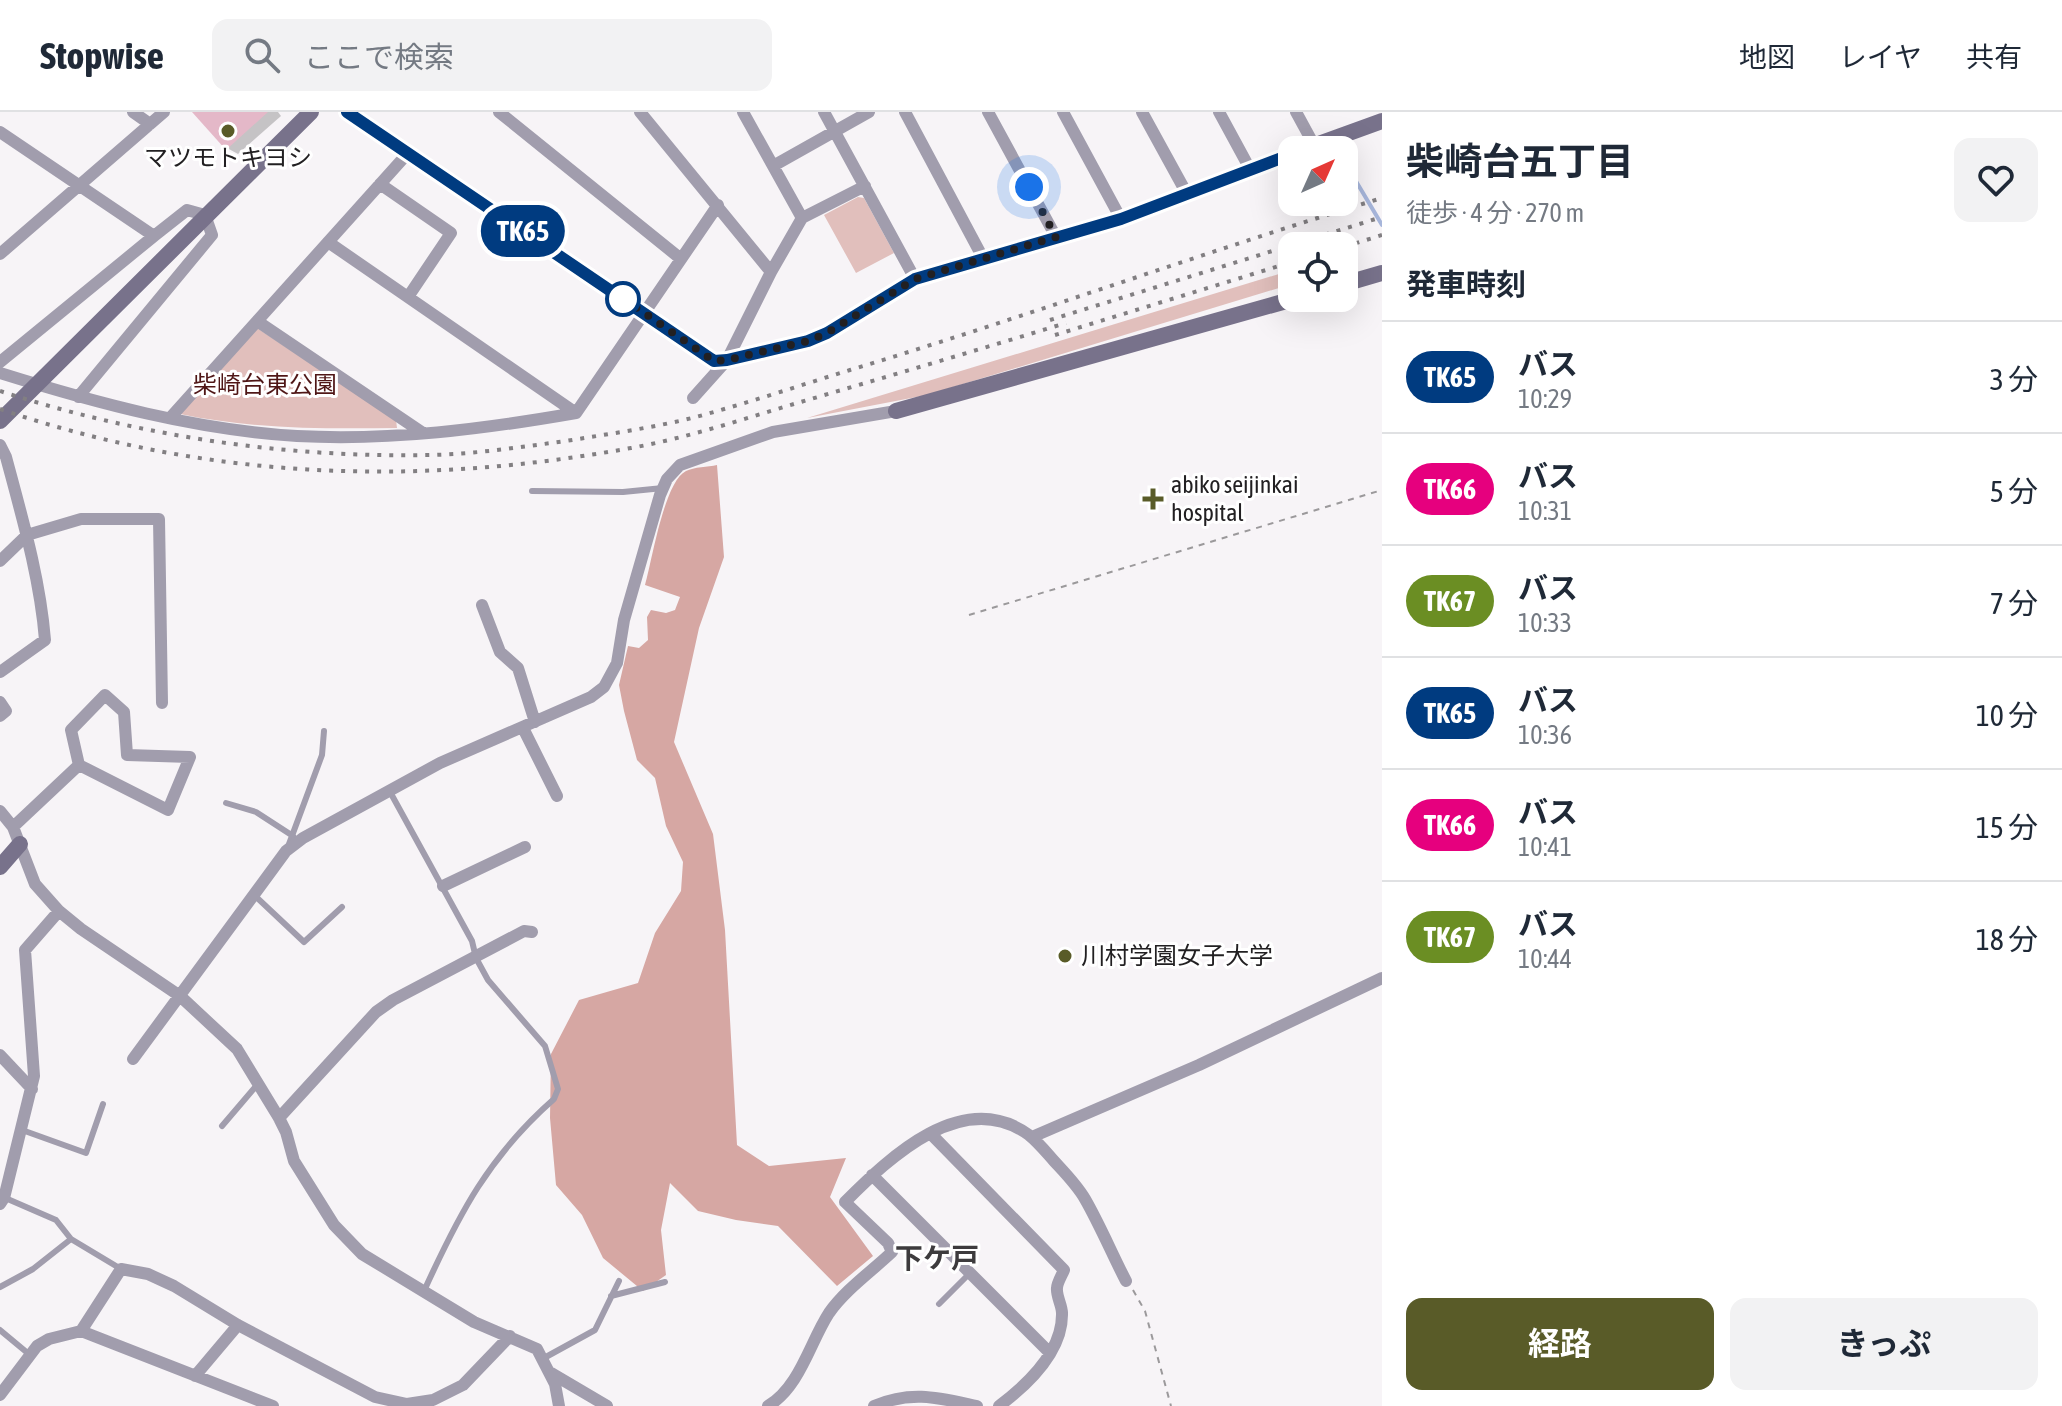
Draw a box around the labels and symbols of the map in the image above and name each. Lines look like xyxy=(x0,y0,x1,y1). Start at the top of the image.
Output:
marker: マツモトキヨシ xyxy=(219,122,237,140)
north arrow xyxy=(1278,136,1358,216)
place label: マツモトキヨシ xyxy=(144,144,312,171)
your location xyxy=(1009,167,1049,207)
line badge: TK65 xyxy=(467,205,579,257)
unlabelled marker xyxy=(606,282,640,316)
park label: 柴崎台東公園 xyxy=(193,371,337,398)
place label: abiko seijinkai hospital xyxy=(1171,471,1299,526)
marker: abiko seijinkai hospital xyxy=(1142,488,1164,510)
place label: 川村学園女子大学 xyxy=(1081,942,1273,969)
marker: 川村学園女子大学 xyxy=(1056,947,1074,965)
district label: 下ケ戸 xyxy=(895,1242,979,1274)

